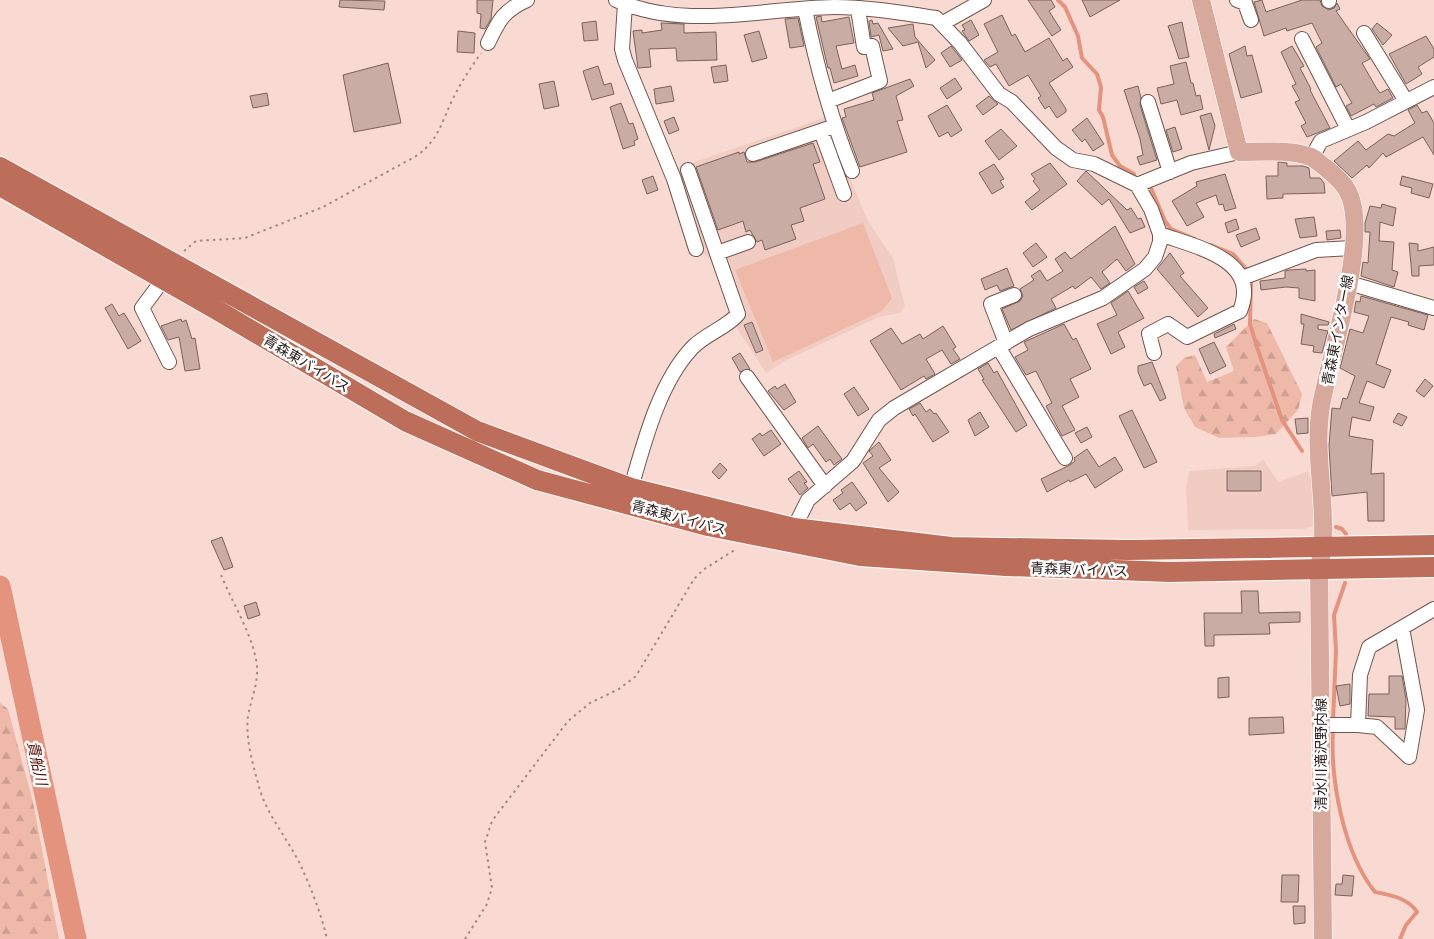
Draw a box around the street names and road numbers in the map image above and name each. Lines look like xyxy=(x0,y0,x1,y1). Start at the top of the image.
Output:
street label: 青森東インター線 xyxy=(1317,273,1357,387)
street label: 青森東バイパス xyxy=(260,330,354,396)
street label: 青森東バイパス xyxy=(629,495,729,539)
street label: 青森東バイパス xyxy=(1030,558,1128,580)
street label: 清水川滝沢野内線 xyxy=(1311,698,1330,810)

